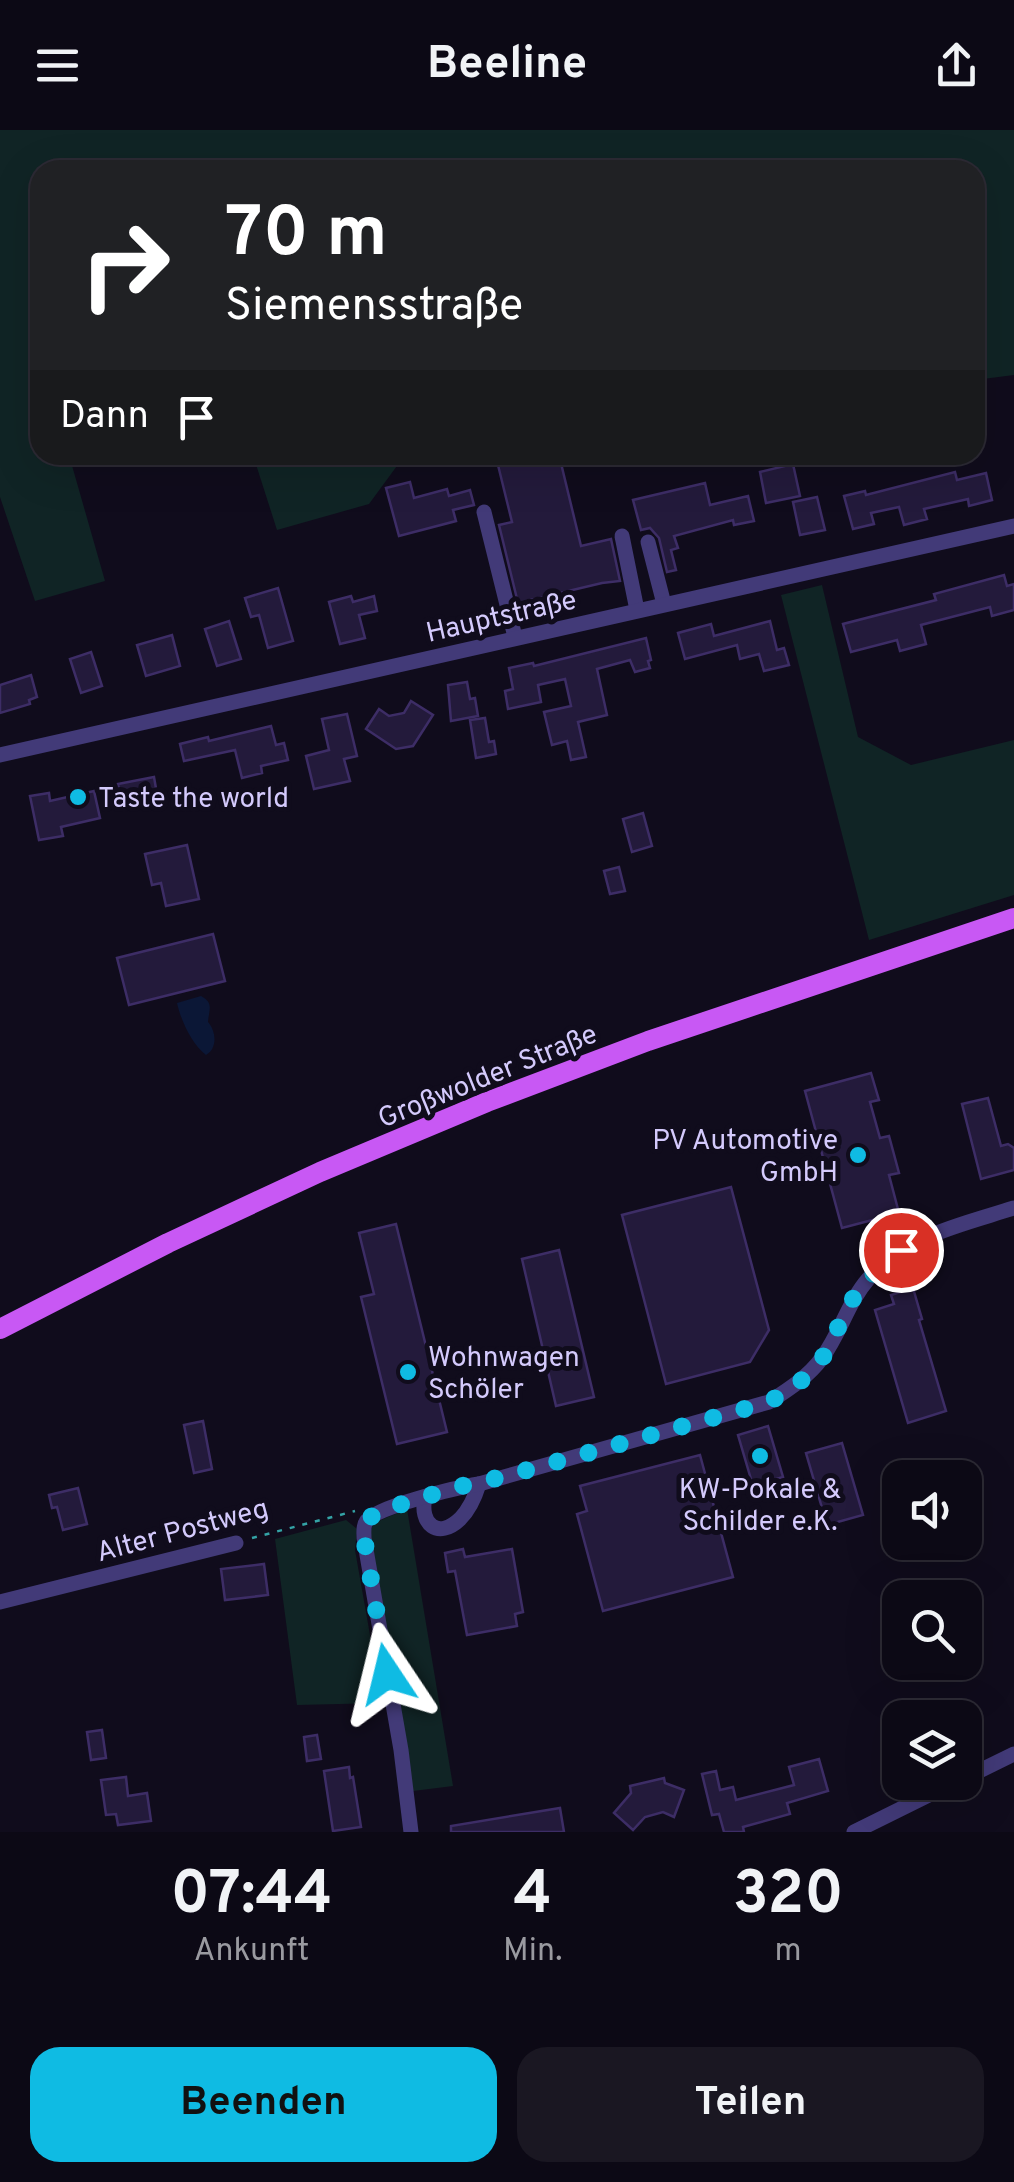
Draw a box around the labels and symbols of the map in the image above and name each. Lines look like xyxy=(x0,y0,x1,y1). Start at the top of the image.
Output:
street label: Hauptstraße xyxy=(423,583,580,653)
place label: Taste the world xyxy=(98,782,289,818)
marker: Taste the world xyxy=(67,786,89,808)
street label: Großwolder Straße xyxy=(373,1017,603,1138)
place label: PV Automotive GmbH xyxy=(652,1124,838,1192)
marker: PV Automotive GmbH xyxy=(847,1144,869,1166)
pin xyxy=(859,1208,944,1293)
place label: Wohnwagen Schöler xyxy=(428,1341,580,1409)
marker: Wohnwagen Schöler xyxy=(397,1361,419,1383)
marker: KW-Pokale & Schilder e.K. xyxy=(749,1445,771,1467)
place label: KW-Pokale & Schilder e.K. xyxy=(679,1473,841,1541)
street label: Alter Postweg xyxy=(93,1492,273,1572)
position arrow xyxy=(335,1622,439,1726)

